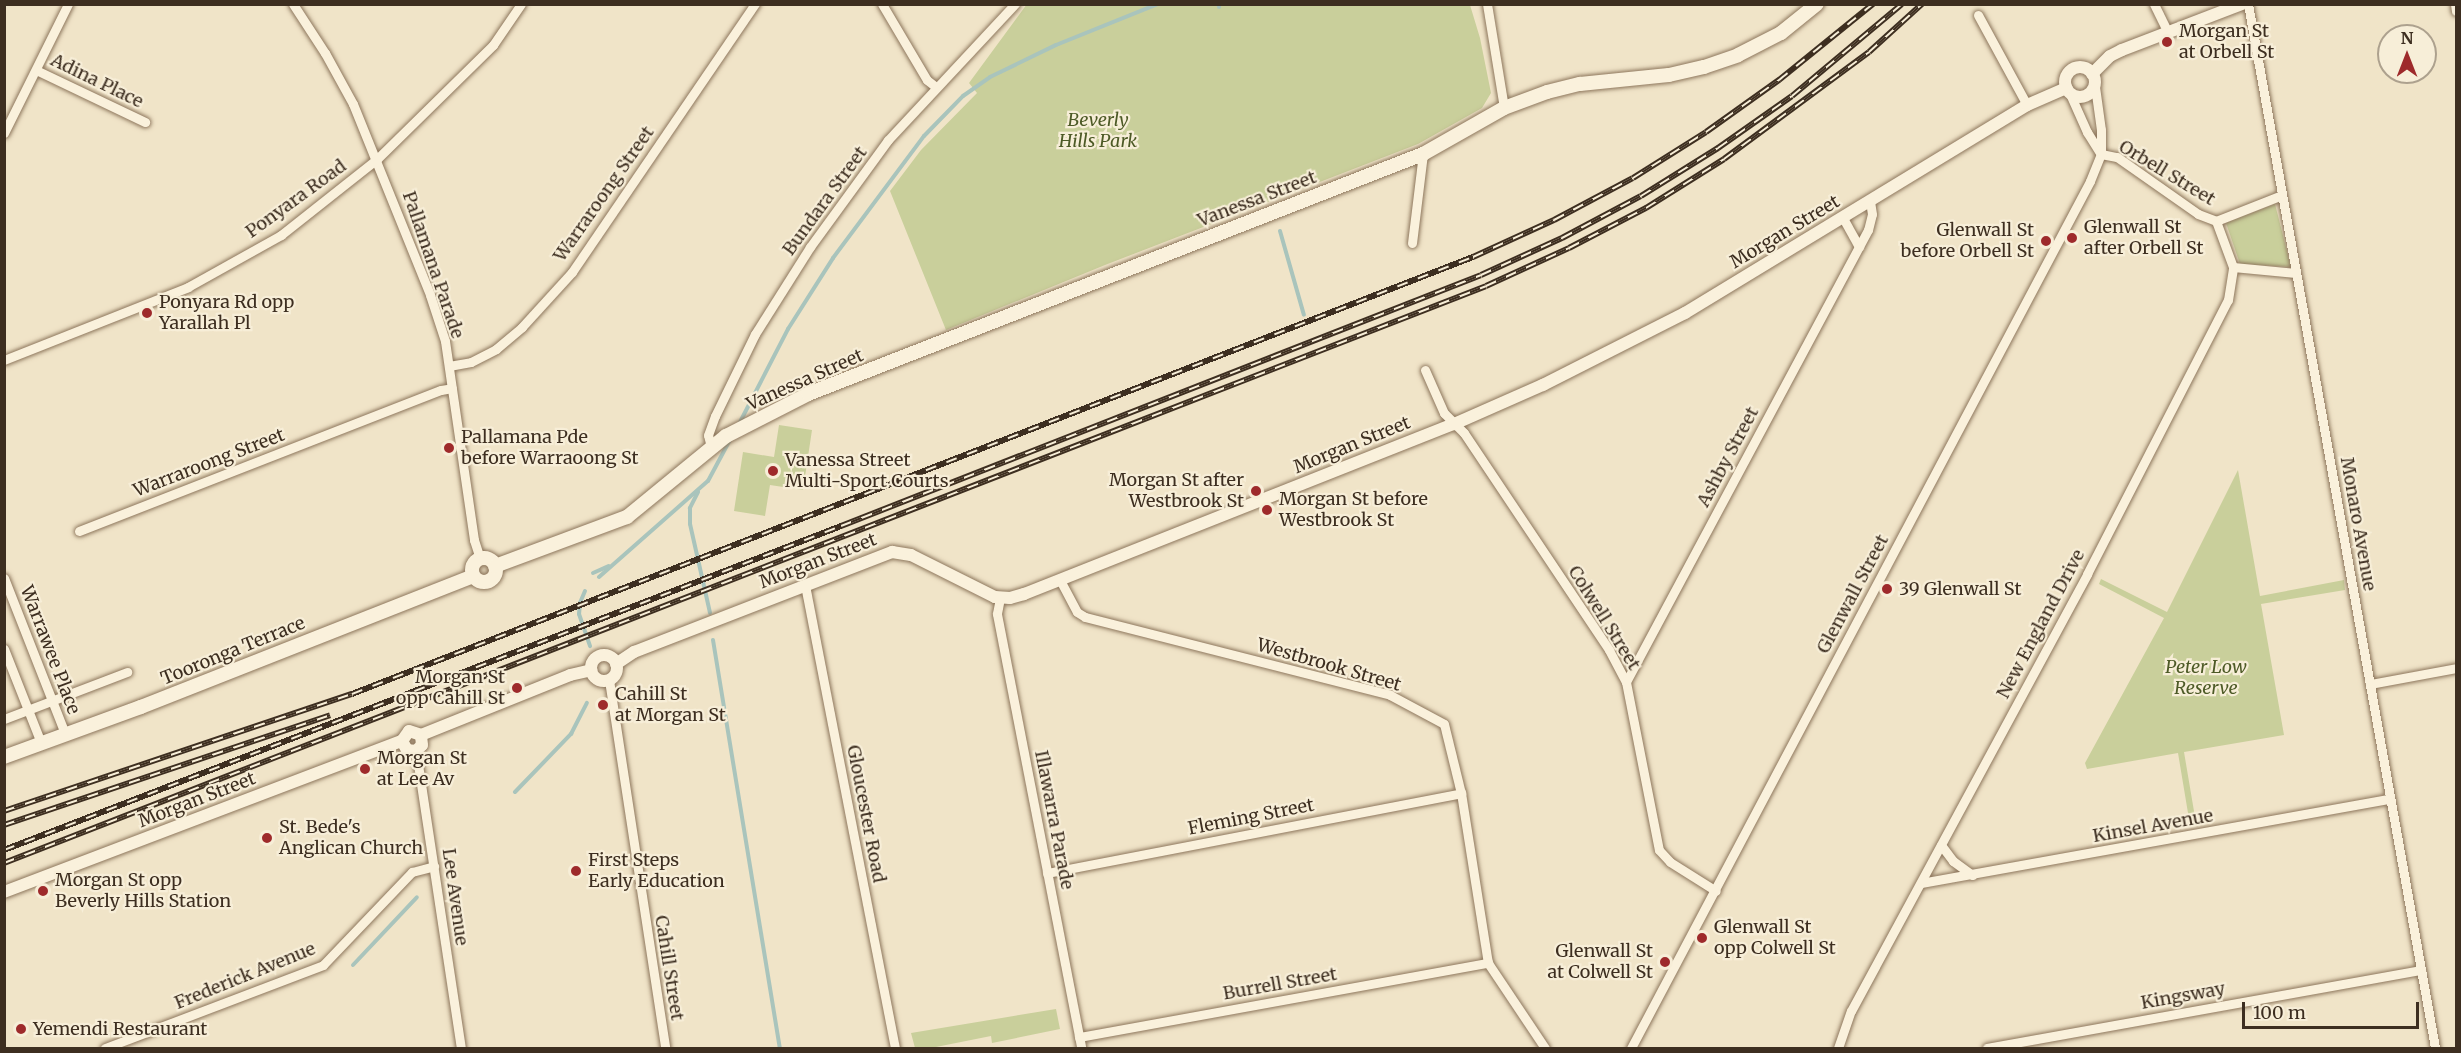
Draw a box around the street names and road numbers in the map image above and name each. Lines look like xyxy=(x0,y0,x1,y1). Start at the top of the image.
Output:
street label: Adina Place xyxy=(47,49,147,113)
street label: Warraroong Street xyxy=(549,122,659,266)
street label: Orbell Street xyxy=(2115,136,2219,210)
street label: Bundara Street xyxy=(778,142,872,260)
street label: Ponyara Road xyxy=(242,155,350,243)
street label: Vanessa Street xyxy=(1195,166,1319,232)
street label: Pallamana Parade xyxy=(398,189,468,341)
street label: Morgan Street xyxy=(1726,191,1844,273)
street label: Vanessa Street xyxy=(743,345,867,415)
street label: Ashby Street xyxy=(1693,403,1763,511)
street label: Morgan Street xyxy=(1290,412,1414,478)
street label: Warraroong Street xyxy=(130,424,288,502)
street label: Monaro Avenue xyxy=(2336,456,2380,592)
street label: Morgan Street xyxy=(756,529,880,593)
street label: Glenwall Street xyxy=(1813,531,1893,657)
street label: New England Drive xyxy=(1993,546,2089,702)
street label: Colwell Street xyxy=(1563,562,1645,674)
street label: Warrawee Place xyxy=(16,583,84,717)
street label: Tooronga Terrace xyxy=(158,612,308,690)
street label: Westbrook Street xyxy=(1254,634,1404,696)
street label: Gloucester Road xyxy=(842,743,890,885)
street label: Illawarra Parade xyxy=(1030,749,1078,891)
street label: Morgan Street xyxy=(135,768,259,832)
street label: Fleming Street xyxy=(1186,794,1316,840)
street label: Kinsel Avenue xyxy=(2091,805,2215,847)
street label: Lee Avenue xyxy=(437,847,473,947)
street label: Cahill Street xyxy=(650,914,688,1022)
street label: Frederick Avenue xyxy=(172,938,318,1014)
street label: Burrell Street xyxy=(1221,963,1339,1005)
street label: Kingsway xyxy=(2139,978,2227,1014)

